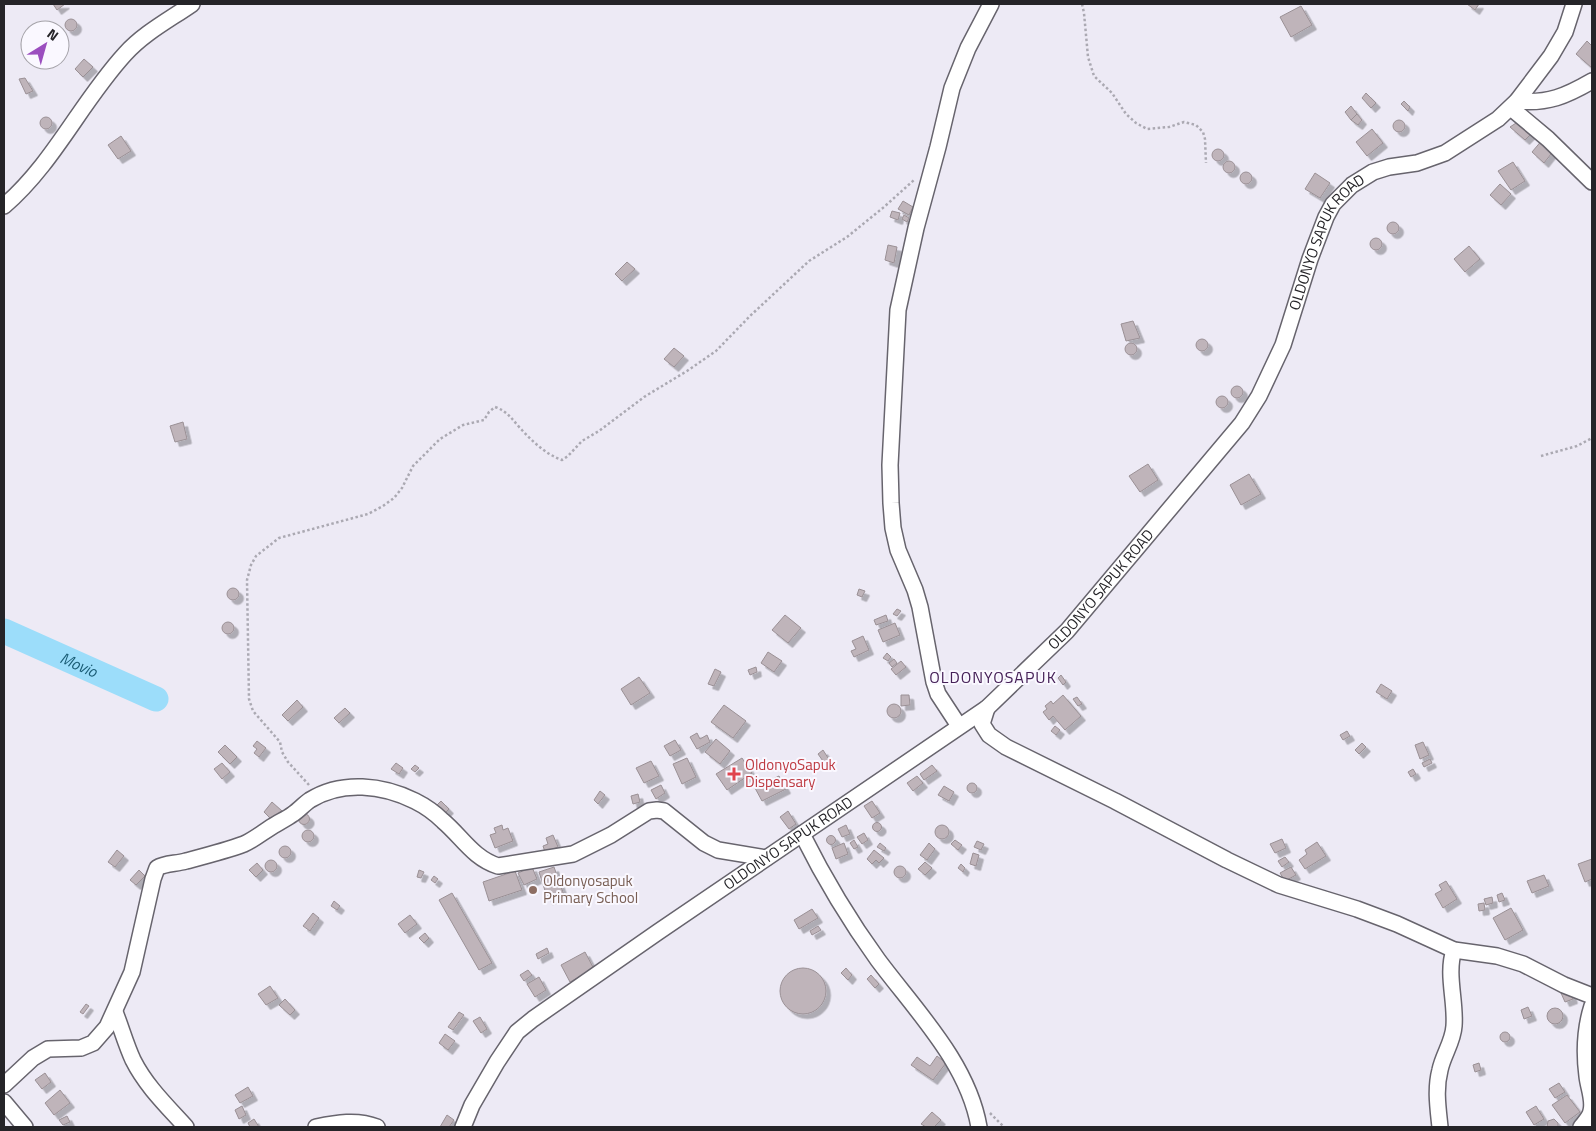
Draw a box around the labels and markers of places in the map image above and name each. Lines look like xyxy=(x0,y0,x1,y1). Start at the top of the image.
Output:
place label: OldonyoSapuk Dispensary xyxy=(745,753,836,793)
marker: OldonyoSapuk Dispensary xyxy=(727,767,741,781)
place label: Oldonyosapuk Primary School xyxy=(543,869,638,909)
marker: Oldonyosapuk Primary School xyxy=(527,884,539,896)

